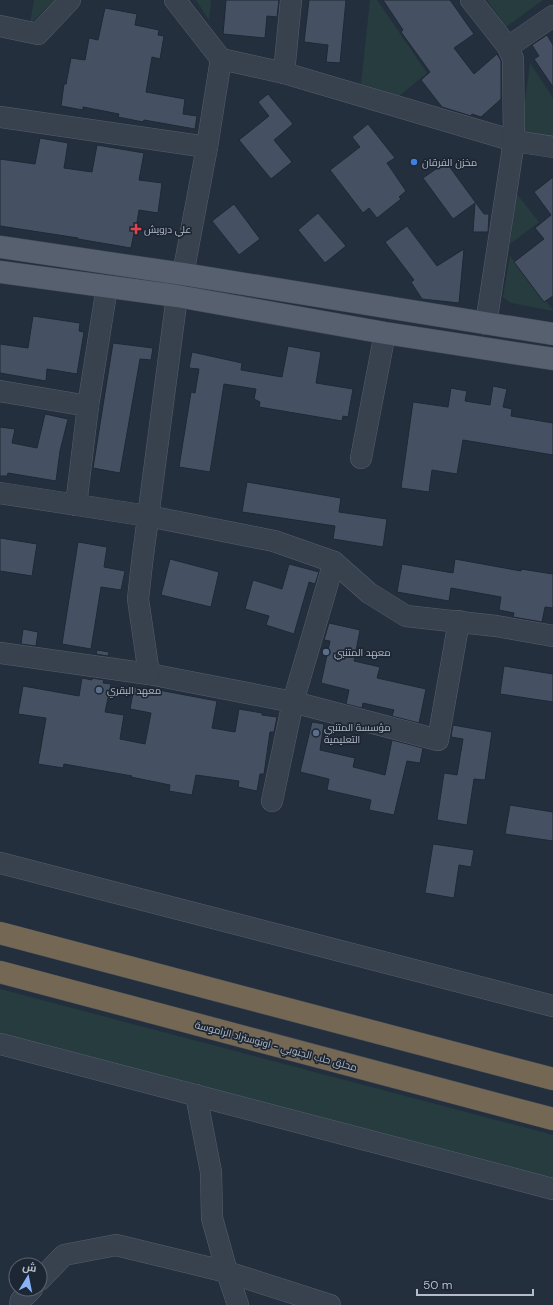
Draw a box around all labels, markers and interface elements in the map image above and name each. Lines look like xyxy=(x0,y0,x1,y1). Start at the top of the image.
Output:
place label: مخزن الفرقان xyxy=(422,156,477,169)
marker: مخزن الفرقان xyxy=(409,157,419,167)
place label: علي درويش xyxy=(144,223,191,237)
marker: علي درويش xyxy=(131,224,141,234)
place label: معهد المتنبي xyxy=(334,646,391,660)
marker: معهد المتنبي xyxy=(321,647,331,657)
place label: معهد البقري xyxy=(107,684,161,698)
marker: معهد البقري xyxy=(94,685,104,695)
place label: مؤسسة المتنبي التعليمية xyxy=(324,721,391,746)
marker: مؤسسة المتنبي التعليمية xyxy=(311,728,321,738)
street label: محلق حلب الجنوبي - اوتوستراد الراموسة xyxy=(193,1018,359,1075)
north arrow xyxy=(8,1257,48,1297)
text: ش xyxy=(22,1259,38,1275)
scale bar xyxy=(417,1271,533,1297)
text: 50 m xyxy=(423,1277,452,1293)

